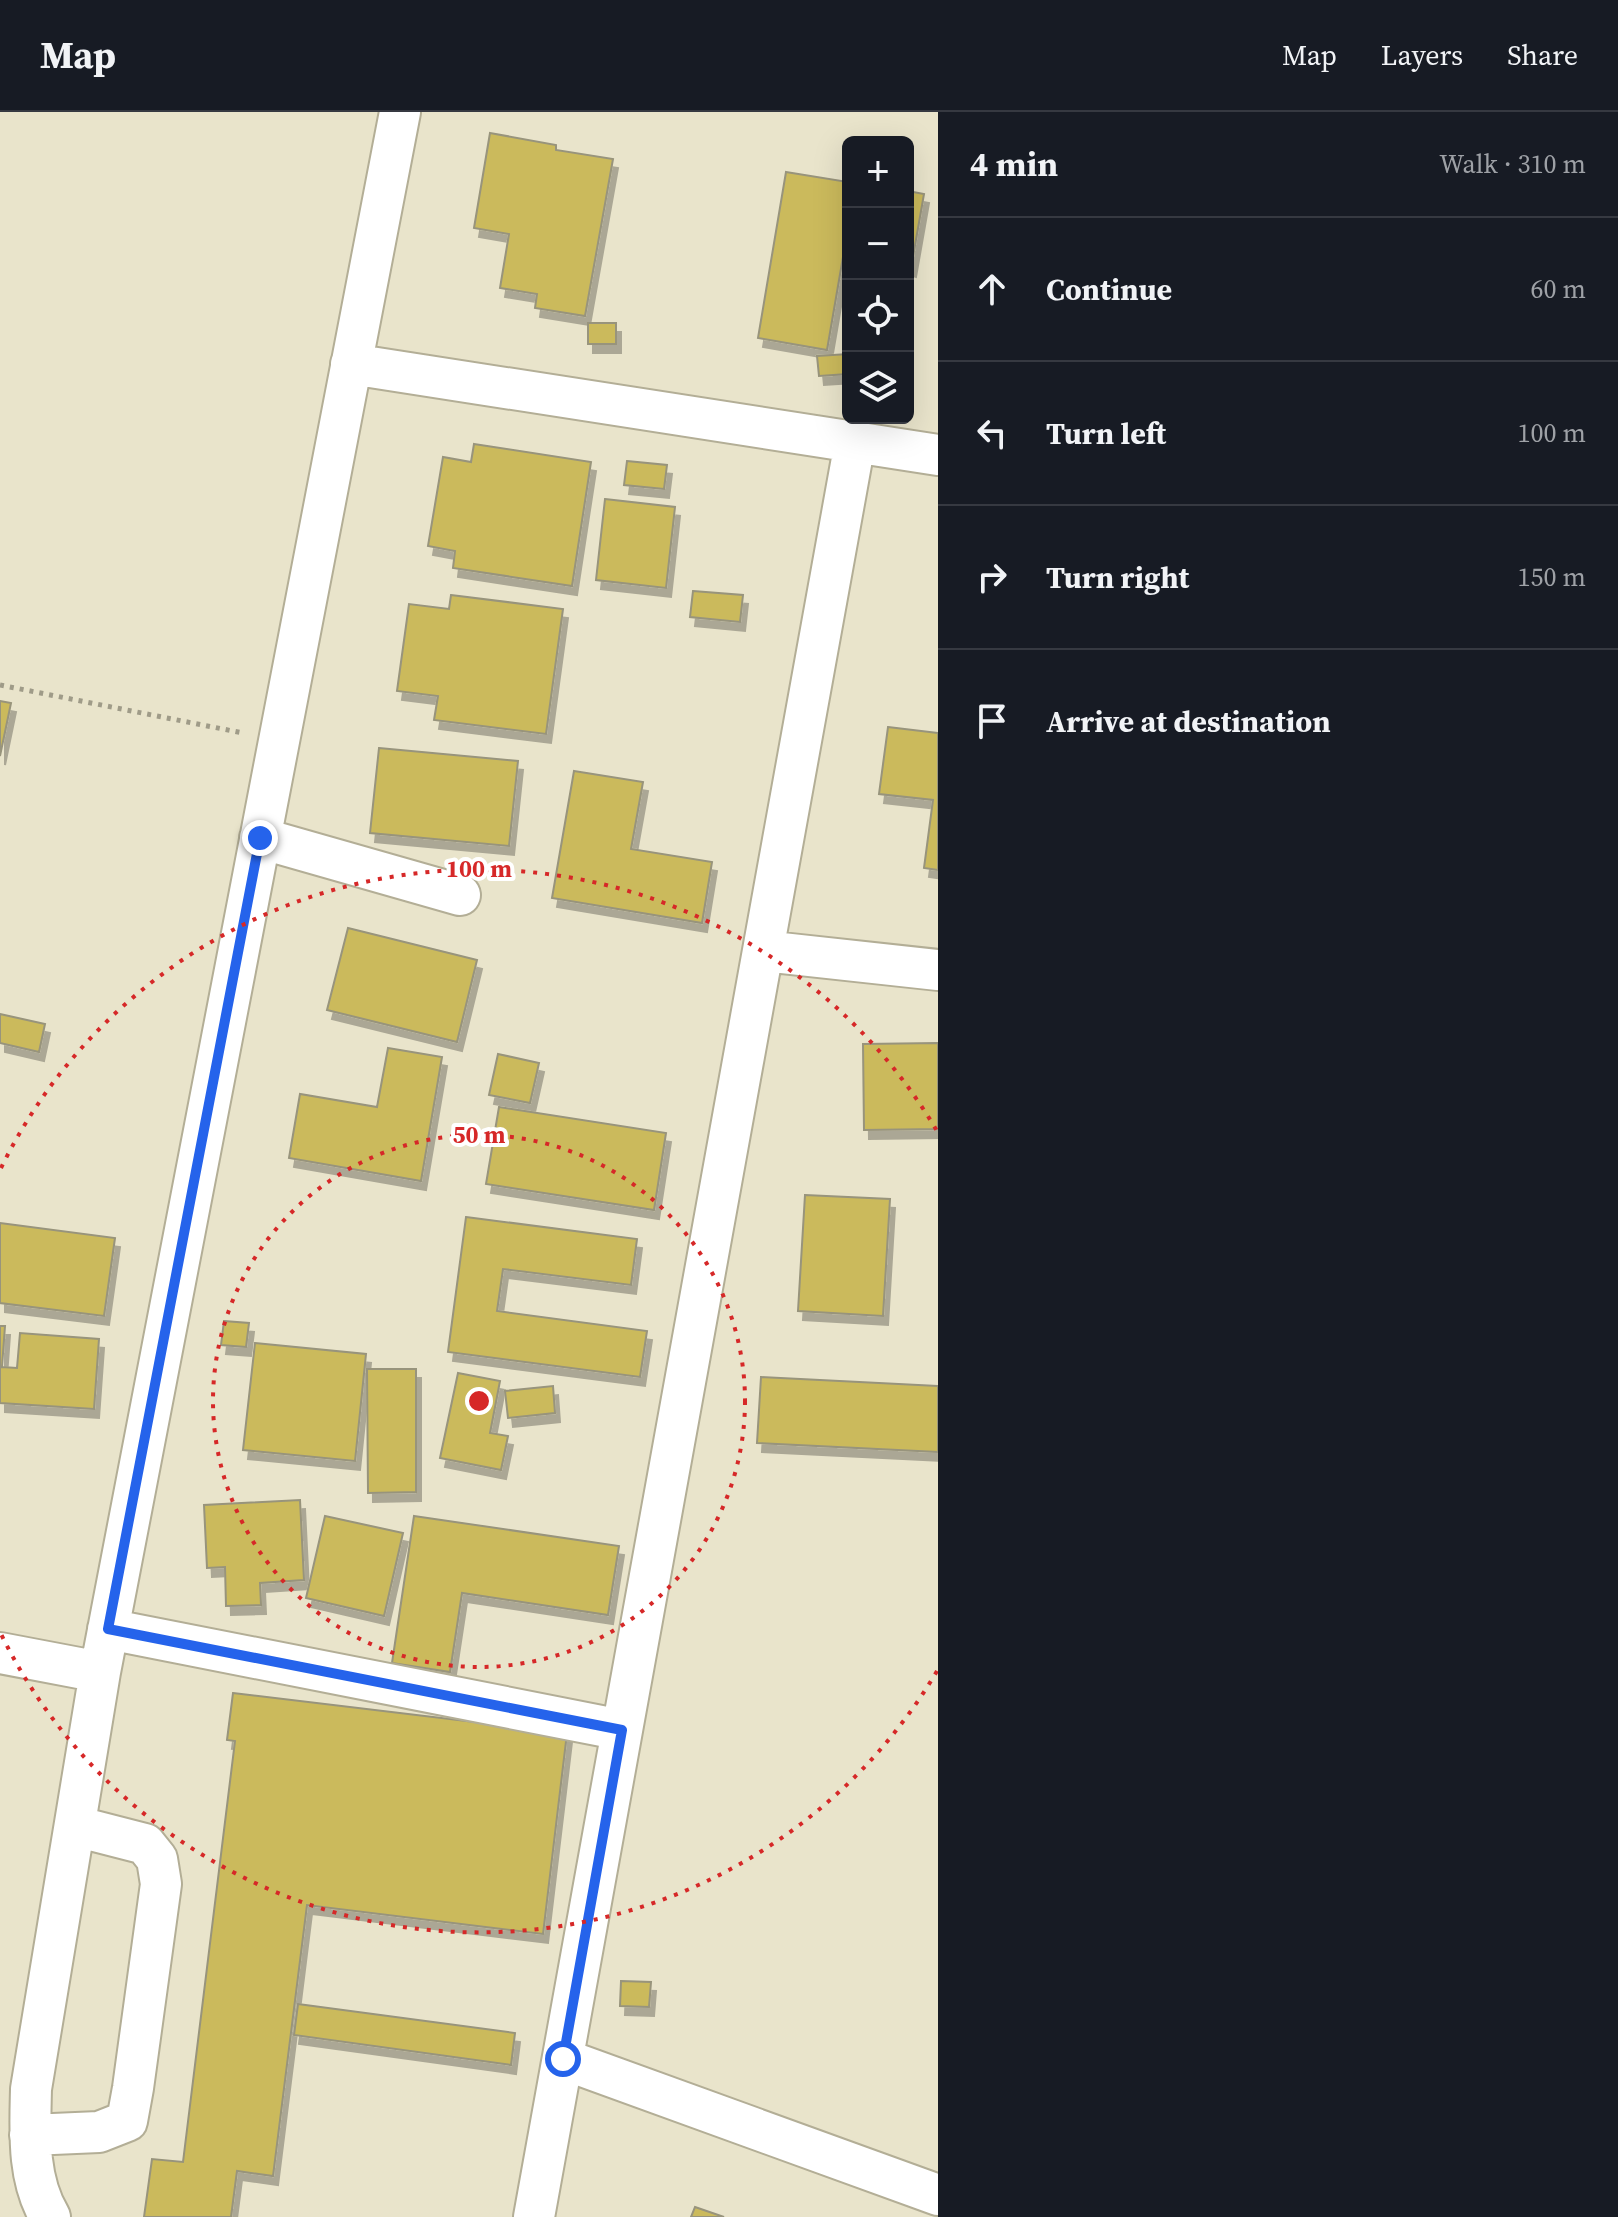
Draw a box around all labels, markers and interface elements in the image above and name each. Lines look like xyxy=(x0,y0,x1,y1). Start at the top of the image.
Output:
text: Map xyxy=(40,29,116,81)
text: Map xyxy=(1282,36,1337,74)
text: Layers xyxy=(1381,36,1463,74)
text: Share xyxy=(1507,36,1578,74)
map controls xyxy=(842,136,914,424)
button: + xyxy=(842,136,914,208)
text: 4 min xyxy=(970,141,1058,187)
text: Walk · 310 m xyxy=(1439,146,1586,182)
button: − xyxy=(842,208,914,280)
icon: ahead xyxy=(970,267,1014,311)
text: Continue xyxy=(1046,269,1172,310)
text: 60 m xyxy=(1531,271,1586,307)
button: locate xyxy=(842,280,914,352)
button: layers xyxy=(842,352,914,424)
icon: left xyxy=(970,411,1014,455)
text: Turn left xyxy=(1046,413,1166,454)
text: 100 m xyxy=(1518,415,1586,451)
icon: right xyxy=(970,555,1014,599)
text: Turn right xyxy=(1046,557,1189,598)
text: 150 m xyxy=(1518,559,1586,595)
icon: arrive xyxy=(970,699,1014,743)
text: Arrive at destination xyxy=(1046,701,1331,742)
route end xyxy=(242,820,278,856)
text: 100 m xyxy=(446,852,512,885)
text: 50 m xyxy=(453,1118,506,1151)
centre of rings xyxy=(465,1387,493,1415)
route start xyxy=(545,2041,581,2077)

